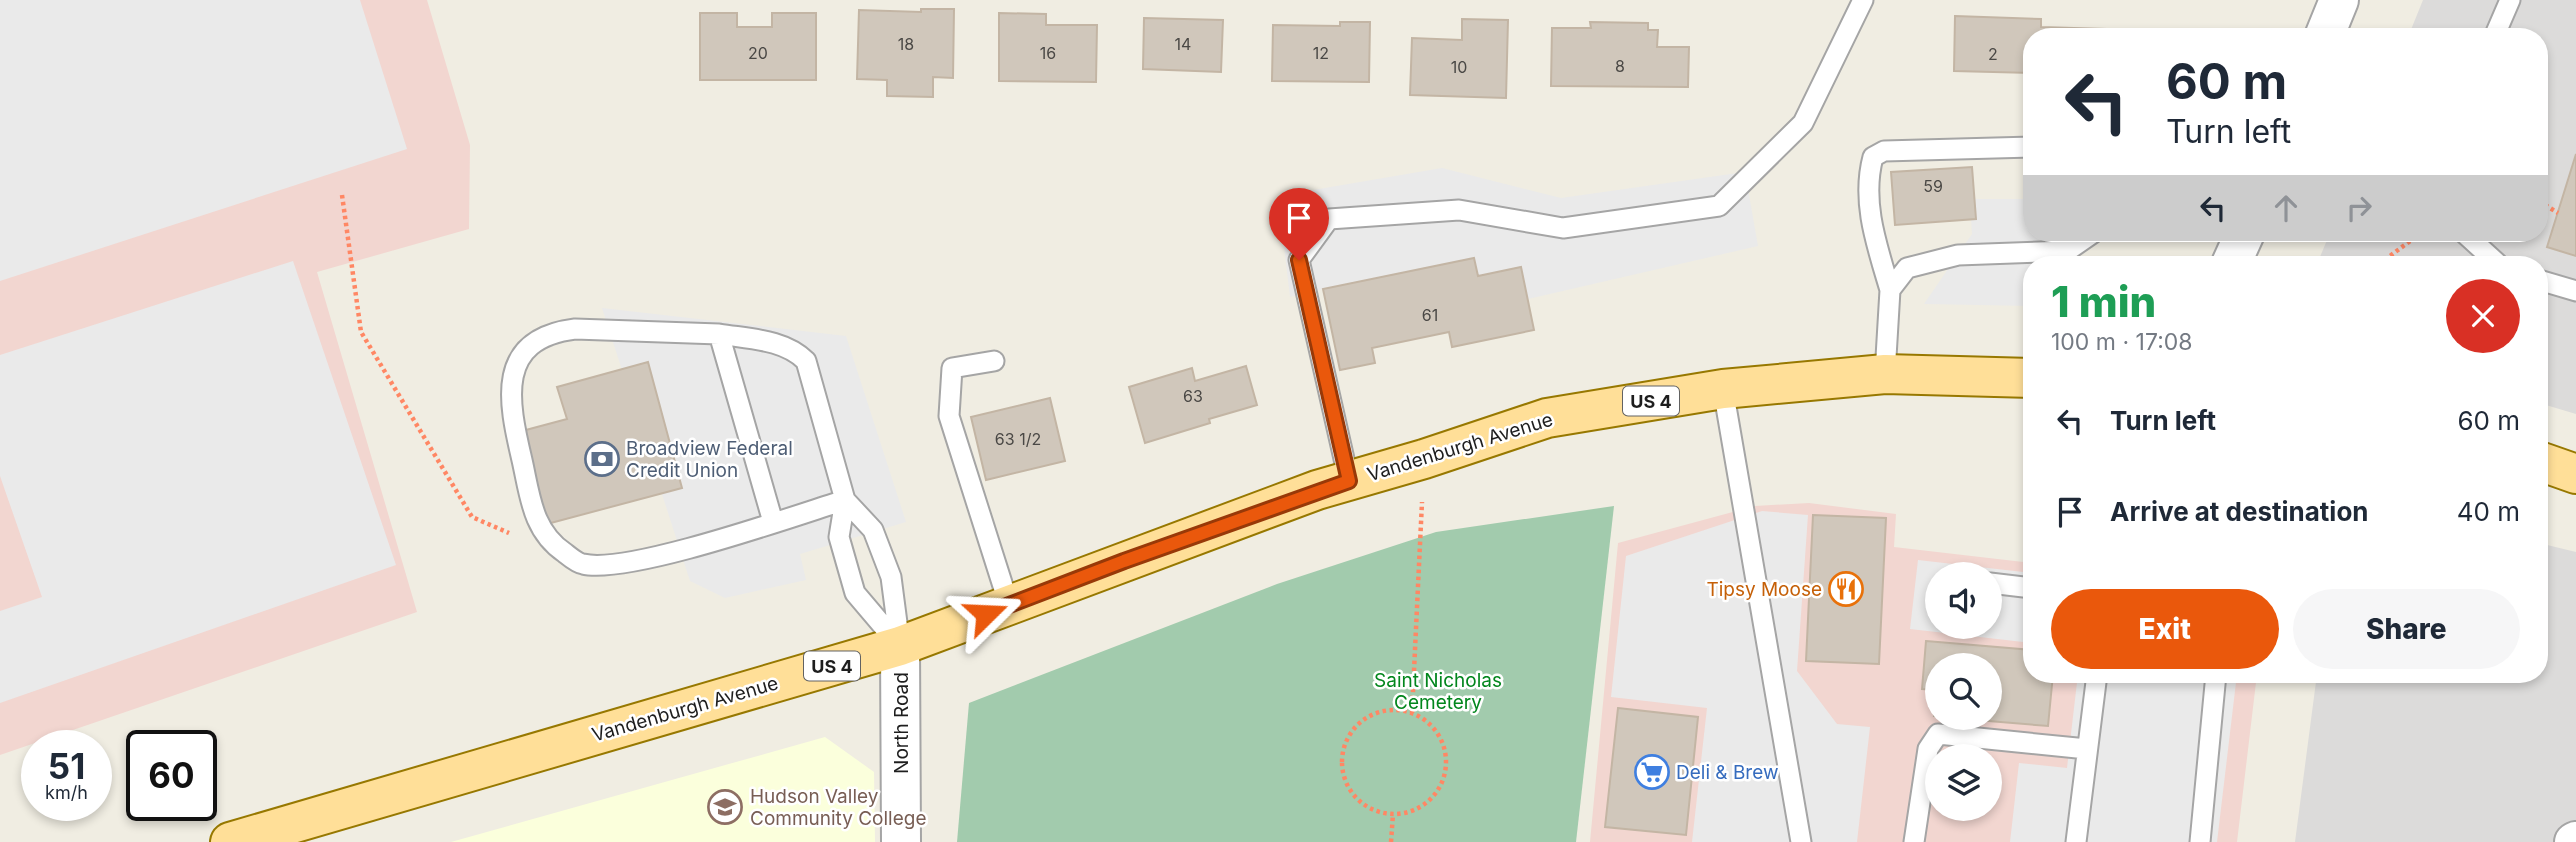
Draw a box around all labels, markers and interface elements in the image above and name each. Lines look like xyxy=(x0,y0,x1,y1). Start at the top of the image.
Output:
house number: 18 xyxy=(898,34,914,54)
house number: 14 xyxy=(1175,34,1191,54)
house number: 20 xyxy=(748,43,768,63)
house number: 16 xyxy=(1040,43,1056,63)
house number: 12 xyxy=(1313,43,1329,63)
house number: 2 xyxy=(1988,44,1998,64)
text: 60 m xyxy=(2166,52,2287,111)
house number: 8 xyxy=(1615,56,1625,76)
icon: left xyxy=(2051,56,2142,147)
house number: 10 xyxy=(1451,57,1467,77)
text: Turn left xyxy=(2166,112,2291,151)
house number: 59 xyxy=(1923,176,1943,196)
pin xyxy=(1269,188,1329,260)
icon: left xyxy=(2194,189,2232,227)
icon: ahead xyxy=(2267,189,2305,227)
icon: right xyxy=(2340,189,2378,227)
icon: arrive xyxy=(1280,199,1318,237)
text: 1 min xyxy=(2051,276,2156,327)
button: close xyxy=(2446,279,2520,353)
house number: 61 xyxy=(1422,305,1438,325)
text: 100 m · 17:08 xyxy=(2051,328,2193,356)
house number: 63 xyxy=(1183,386,1203,406)
road number: US 4 xyxy=(1623,386,1679,416)
icon: left xyxy=(2051,402,2089,440)
text: Turn left xyxy=(2110,405,2216,436)
text: 60 m xyxy=(2457,405,2520,436)
street label: Vandenburgh Avenue xyxy=(1365,408,1555,486)
house number: 63 1/2 xyxy=(995,429,1041,449)
place label: Broadview Federal Credit Union xyxy=(626,437,793,482)
bank icon: Broadview Federal Credit Union xyxy=(583,440,621,478)
icon: arrive xyxy=(2051,493,2089,531)
text: Arrive at destination xyxy=(2110,496,2369,527)
text: 40 m xyxy=(2457,496,2520,527)
map controls xyxy=(1925,562,2002,821)
button: sound xyxy=(1925,562,2002,639)
restaurant icon: Tipsy Moose xyxy=(1827,570,1865,608)
position arrow xyxy=(949,577,1023,651)
place label: Tipsy Moose xyxy=(1706,578,1822,601)
button: Exit xyxy=(2051,589,2279,669)
button: Share xyxy=(2293,589,2520,669)
road number: US 4 xyxy=(804,652,860,680)
button: search xyxy=(1925,653,2002,730)
park label: Saint Nicholas Cemetery xyxy=(1374,669,1502,714)
street label: Vandenburgh Avenue xyxy=(589,671,781,747)
street label: North Road xyxy=(890,672,913,774)
speed limit sign: 60 xyxy=(126,730,217,821)
button: layers xyxy=(1925,744,2002,821)
text: 51 xyxy=(48,745,85,787)
supermarket icon: Deli & Brew xyxy=(1633,753,1671,791)
place label: Deli & Brew xyxy=(1676,761,1778,784)
text: km/h xyxy=(45,782,88,803)
place label: Hudson Valley Community College xyxy=(750,785,927,830)
school or university icon: Hudson Valley Community College xyxy=(706,788,744,826)

